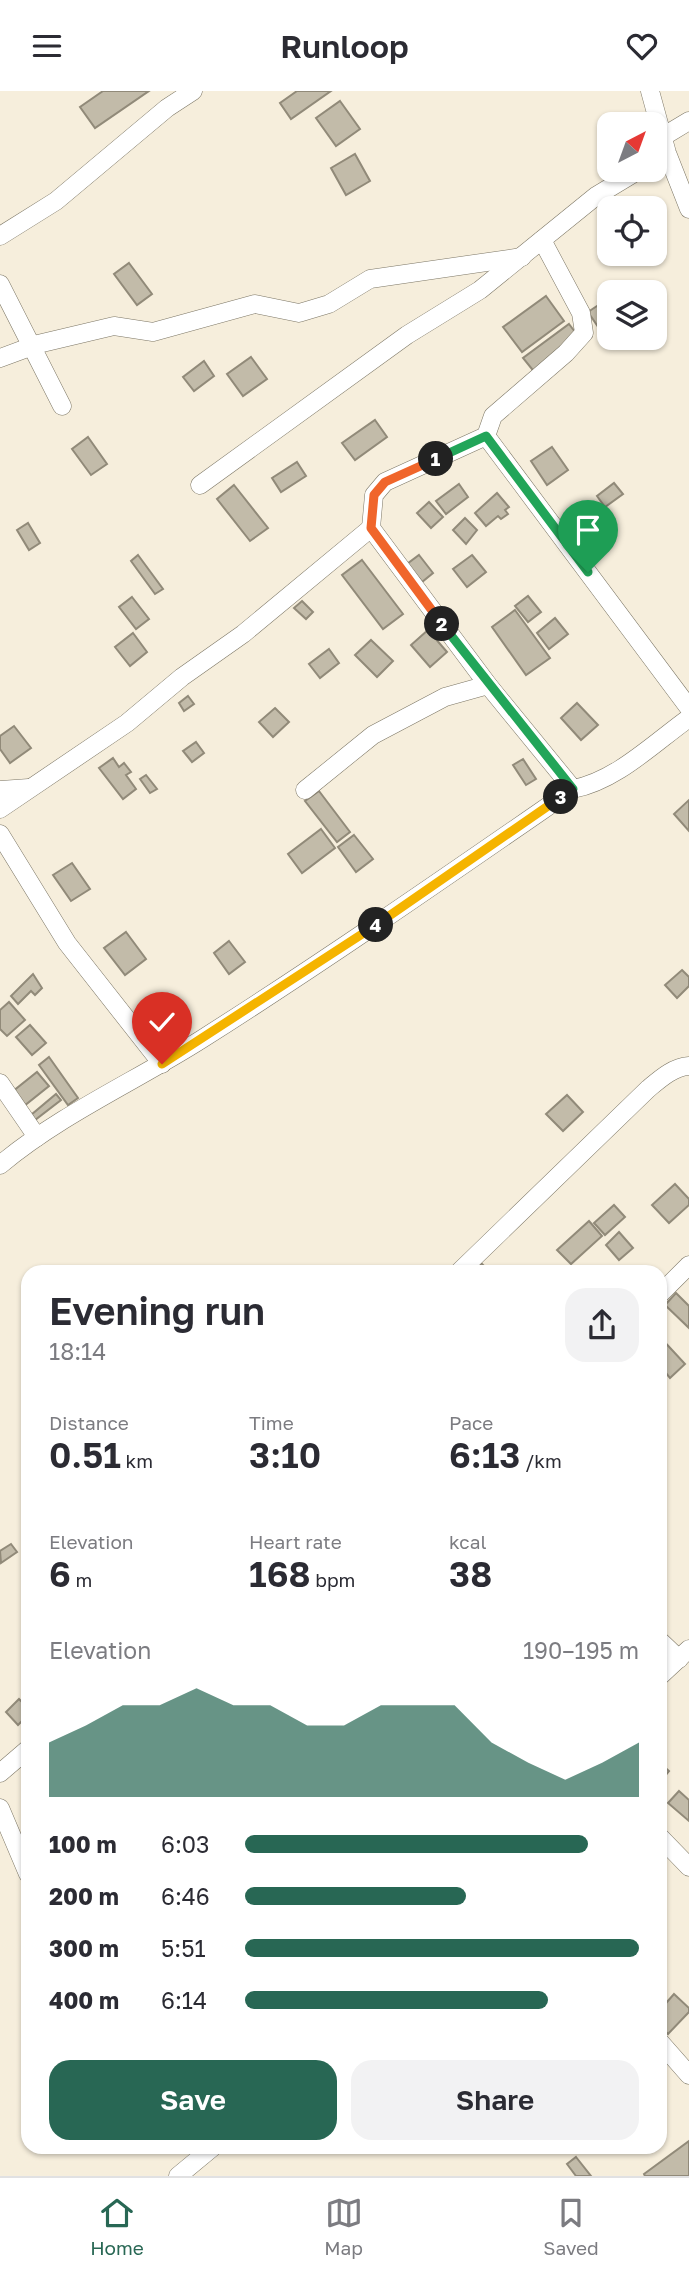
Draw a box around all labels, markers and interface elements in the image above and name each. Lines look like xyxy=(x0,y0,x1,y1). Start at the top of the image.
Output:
icon: menu xyxy=(28,27,66,65)
text: Runloop xyxy=(280,27,409,65)
icon: heart xyxy=(623,27,661,65)
north arrow xyxy=(597,112,667,182)
map controls xyxy=(597,112,667,350)
button: locate xyxy=(597,196,667,266)
button: layers xyxy=(597,280,667,350)
pin: 1 xyxy=(418,441,453,477)
text: 1 xyxy=(431,447,440,470)
pin xyxy=(558,500,618,572)
icon: arrive xyxy=(569,511,607,549)
pin: 2 xyxy=(424,607,460,641)
text: 2 xyxy=(436,612,447,635)
pin: 3 xyxy=(544,779,578,815)
text: 3 xyxy=(555,785,566,808)
pin: 4 xyxy=(358,907,394,943)
text: 4 xyxy=(370,913,381,936)
pin xyxy=(132,992,192,1064)
icon: check xyxy=(143,1003,181,1041)
text: Evening run xyxy=(49,1288,265,1333)
button: share xyxy=(565,1288,639,1362)
text: 18:14 xyxy=(49,1337,106,1365)
text: Distance xyxy=(49,1411,129,1434)
text: Time xyxy=(249,1411,294,1434)
text: Pace xyxy=(449,1411,493,1434)
text: 0.51 xyxy=(49,1434,121,1476)
text: 3:10 xyxy=(249,1434,321,1476)
text: 6:13 xyxy=(449,1434,520,1476)
text: km xyxy=(121,1449,153,1472)
text: /km xyxy=(520,1449,562,1472)
text: Elevation xyxy=(49,1530,134,1553)
text: Heart rate xyxy=(249,1530,342,1553)
text: kcal xyxy=(449,1530,487,1553)
text: 6 xyxy=(49,1553,71,1595)
text: 168 xyxy=(249,1553,311,1595)
text: 38 xyxy=(449,1553,492,1595)
text: m xyxy=(71,1568,92,1591)
text: bpm xyxy=(311,1568,355,1591)
text: Elevation xyxy=(49,1636,151,1664)
text: 190–195 m xyxy=(523,1636,639,1664)
text: 100 m xyxy=(49,1830,117,1858)
text: 6:03 xyxy=(161,1830,210,1858)
text: 200 m xyxy=(49,1882,119,1910)
text: 6:46 xyxy=(161,1882,210,1910)
text: 300 m xyxy=(49,1934,119,1962)
text: 5:51 xyxy=(161,1934,206,1962)
text: 400 m xyxy=(49,1986,119,2014)
text: 6:14 xyxy=(161,1986,207,2014)
button: Save xyxy=(49,2060,337,2140)
button: Share xyxy=(351,2060,639,2140)
tab: Home xyxy=(90,2194,144,2259)
tab: Map xyxy=(324,2194,363,2259)
tab: Saved xyxy=(543,2194,599,2259)

